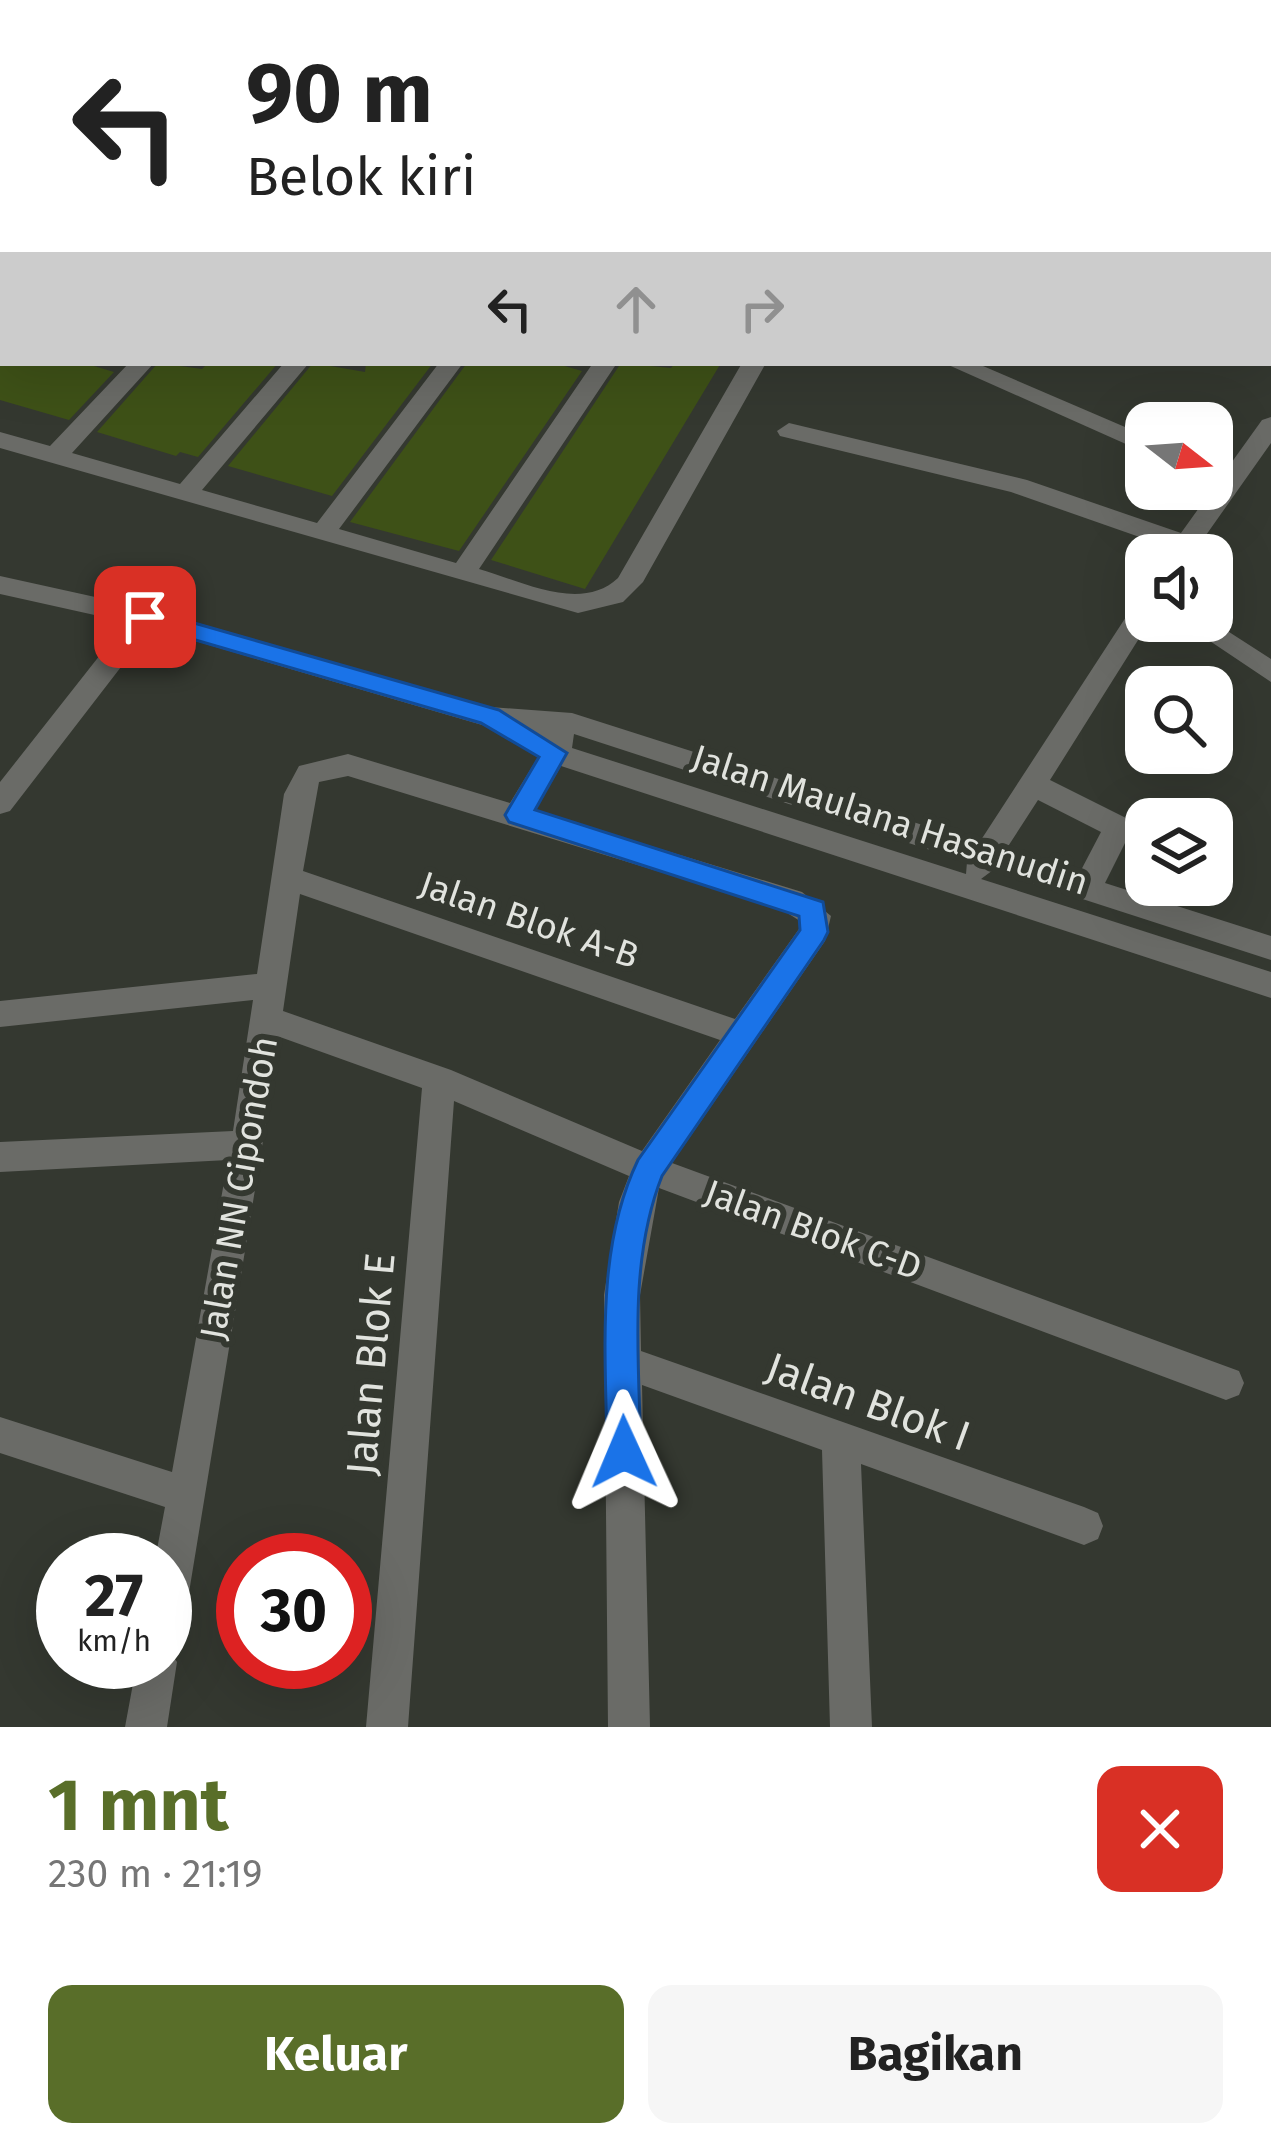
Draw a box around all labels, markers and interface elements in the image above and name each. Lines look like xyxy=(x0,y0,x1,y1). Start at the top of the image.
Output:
text: 90 m xyxy=(246,43,433,144)
icon: left xyxy=(48,48,204,204)
text: Belok kiri xyxy=(246,145,476,209)
icon: left xyxy=(477,276,543,342)
icon: ahead xyxy=(603,276,669,342)
icon: right xyxy=(729,276,795,342)
north arrow xyxy=(1125,402,1233,510)
map controls xyxy=(1125,402,1233,906)
button: sound xyxy=(1125,534,1233,642)
pin xyxy=(94,566,196,668)
icon: arrive xyxy=(112,584,178,650)
button: search xyxy=(1125,666,1233,774)
street label: Jalan Maulana Hasanudin xyxy=(686,735,1094,905)
button: layers xyxy=(1125,798,1233,906)
street label: Jalan Blok A-B xyxy=(414,862,644,978)
street label: Jalan NN Cipondoh xyxy=(191,1033,287,1343)
street label: Jalan Blok C-D xyxy=(698,1170,928,1290)
street label: Jalan Blok E xyxy=(336,1251,406,1477)
street label: Jalan Blok I xyxy=(759,1342,977,1462)
position arrow xyxy=(561,1389,687,1515)
speed limit sign: 30 xyxy=(216,1533,372,1689)
text: 27 xyxy=(85,1560,143,1632)
text: km/h xyxy=(77,1623,151,1659)
text: 1 mnt xyxy=(48,1763,229,1849)
button: close xyxy=(1097,1766,1223,1892)
text: 230 m · 21:19 xyxy=(48,1851,263,1897)
button: Keluar xyxy=(48,1985,624,2123)
button: Bagikan xyxy=(648,1985,1223,2123)

